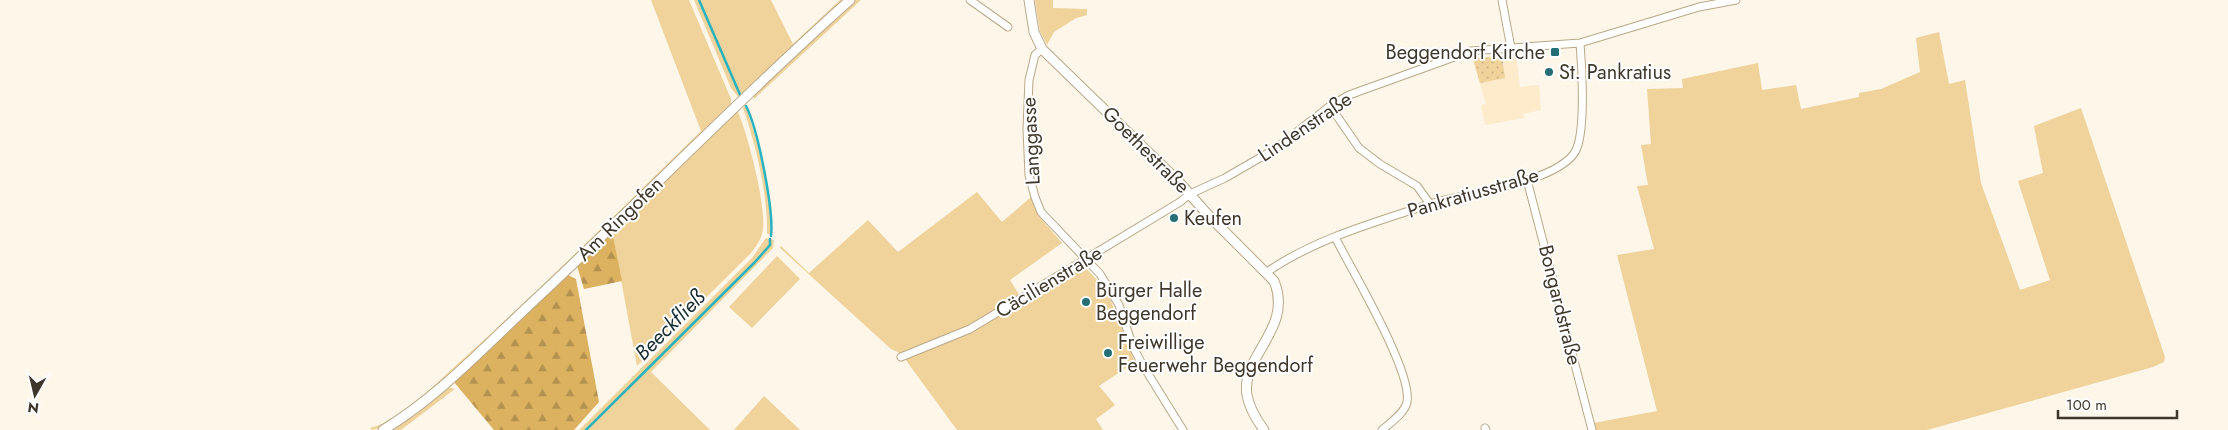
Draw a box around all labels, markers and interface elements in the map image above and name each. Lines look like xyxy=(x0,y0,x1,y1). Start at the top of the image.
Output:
place label: Beggendorf Kirche xyxy=(1386,38,1545,67)
marker: Beggendorf Kirche xyxy=(1549,46,1561,58)
place label: St. Pankratius xyxy=(1559,58,1671,87)
marker: St. Pankratius xyxy=(1543,66,1555,78)
street label: Lindenstraße xyxy=(1252,85,1358,169)
street label: Langgasse xyxy=(1014,96,1048,186)
street label: Goethestraße xyxy=(1096,100,1196,200)
street label: Pankratiusstraße xyxy=(1404,160,1542,226)
street label: Am Ringofen xyxy=(570,170,670,268)
place label: Keufen xyxy=(1184,204,1242,233)
marker: Keufen xyxy=(1168,212,1180,224)
street label: Cäcilienstraße xyxy=(990,239,1108,325)
street label: Bongardstraße xyxy=(1531,242,1589,368)
place label: Bürger Halle Beggendorf xyxy=(1096,276,1202,328)
water label: Beeckfließ xyxy=(628,283,712,367)
marker: Bürger Halle Beggendorf xyxy=(1080,296,1092,308)
place label: Freiwillige Feuerwehr Beggendorf xyxy=(1118,328,1314,380)
marker: Freiwillige Feuerwehr Beggendorf xyxy=(1102,347,1114,359)
north arrow xyxy=(10,370,60,420)
scale bar xyxy=(2058,388,2177,420)
text: 100 m xyxy=(2066,394,2107,416)
text: N xyxy=(26,397,40,419)

